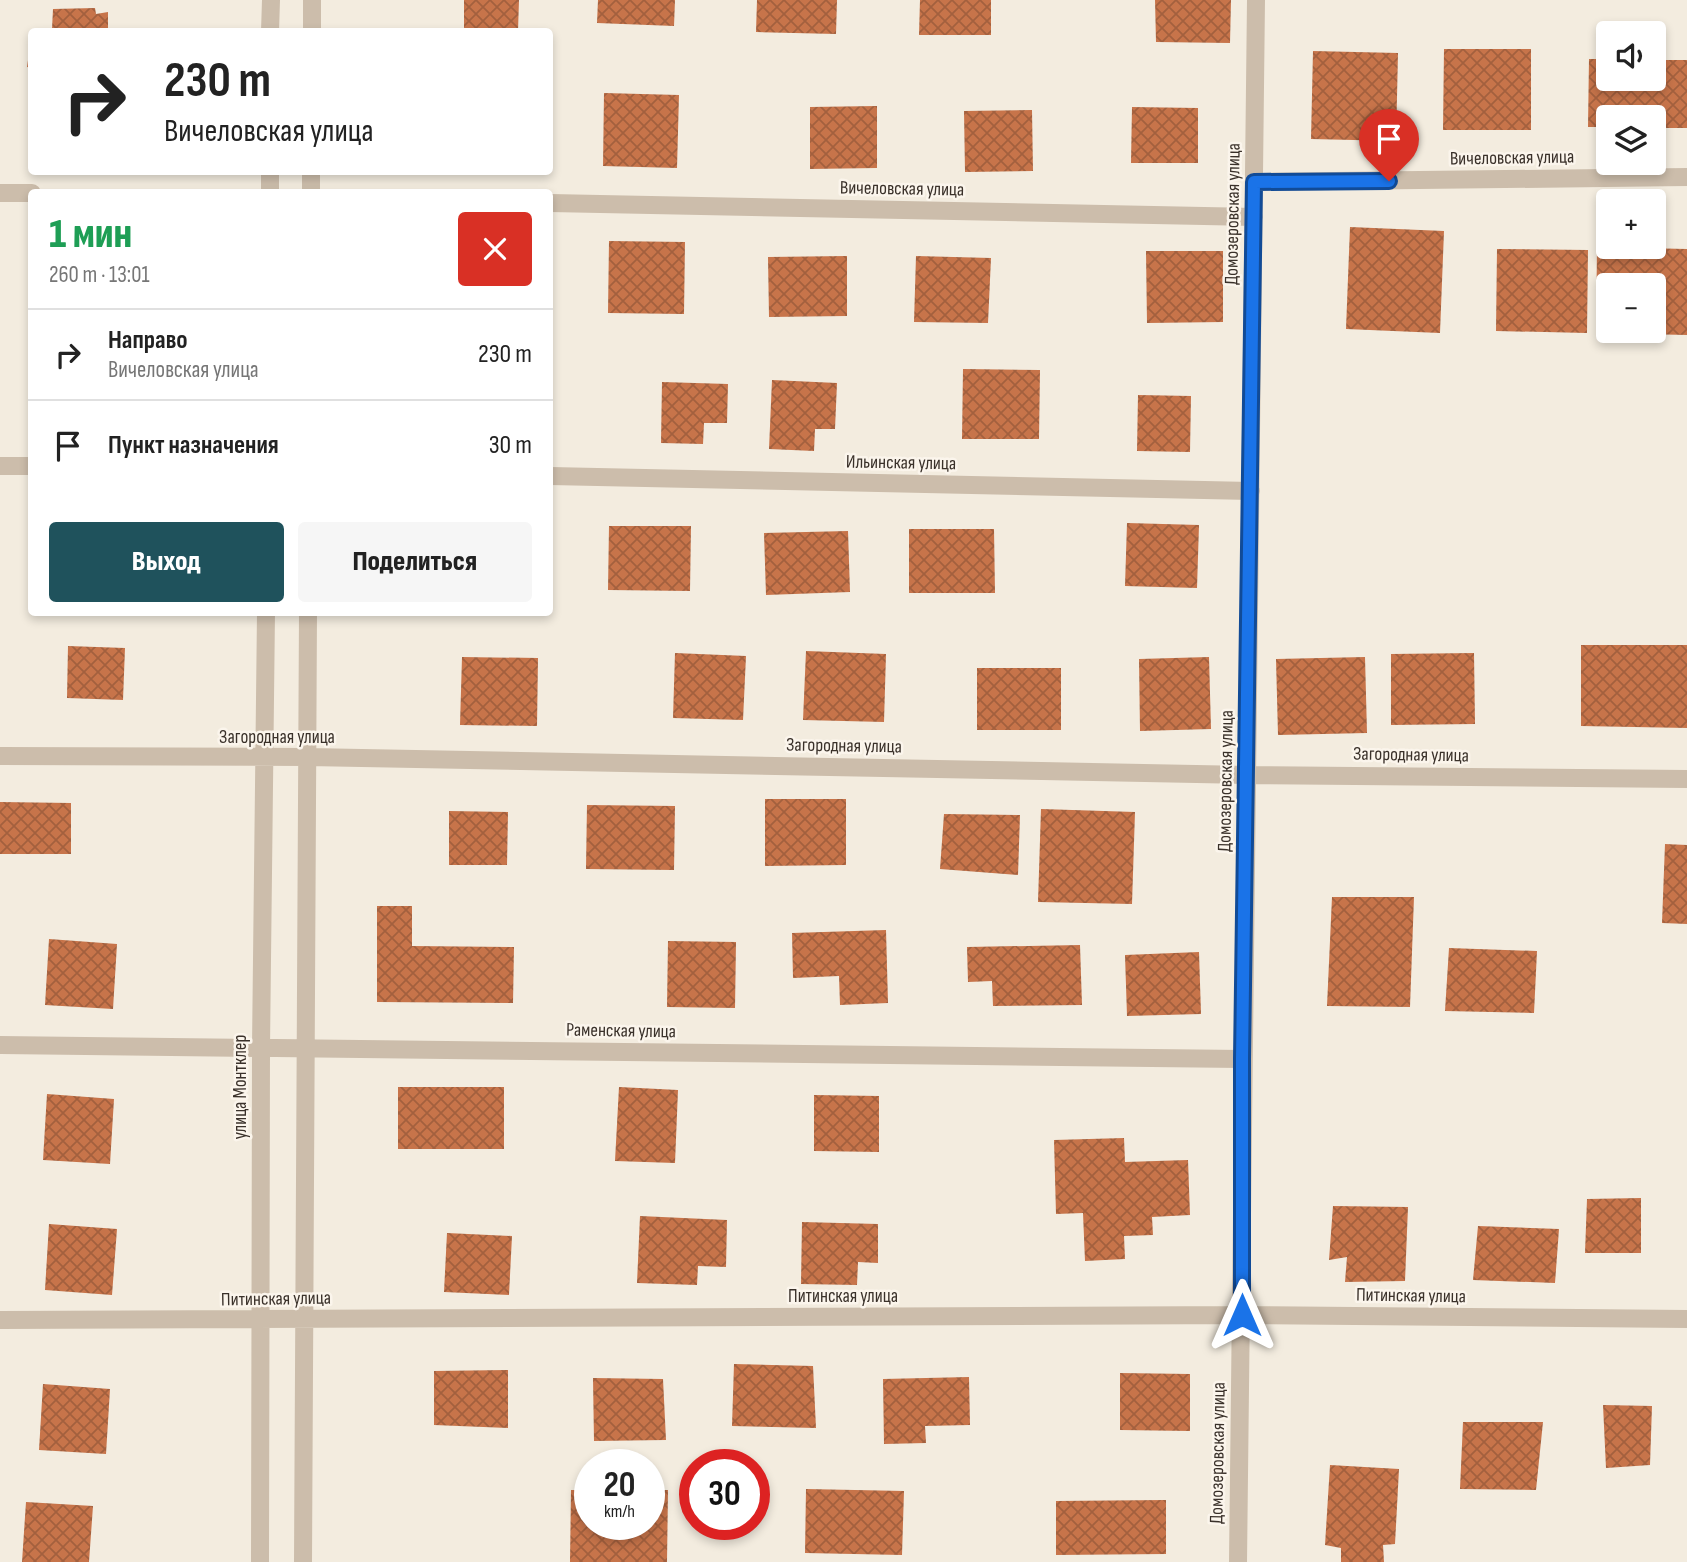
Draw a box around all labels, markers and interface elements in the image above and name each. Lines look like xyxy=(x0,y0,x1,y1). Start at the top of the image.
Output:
map controls xyxy=(1596,21,1666,343)
button: sound xyxy=(1596,21,1666,91)
text: 230 m xyxy=(164,52,271,111)
icon: right xyxy=(49,56,140,147)
button: layers xyxy=(1596,105,1666,175)
pin xyxy=(1359,109,1419,181)
text: Вичеловская улица xyxy=(164,112,374,151)
icon: arrive xyxy=(1370,120,1408,158)
street label: Домозеровская улица xyxy=(1220,143,1246,285)
street label: Вичеловская улица xyxy=(1450,145,1574,171)
street label: Вичеловская улица xyxy=(840,176,964,202)
button: + xyxy=(1596,189,1666,259)
text: 1 мин xyxy=(49,209,132,260)
button: close xyxy=(458,212,532,286)
text: 260 m · 13:01 xyxy=(49,261,149,289)
button: − xyxy=(1596,273,1666,343)
text: Направо xyxy=(108,325,187,356)
icon: right xyxy=(49,336,87,374)
text: 230 m xyxy=(478,339,532,370)
text: Вичеловская улица xyxy=(108,356,259,384)
icon: arrive xyxy=(49,427,87,465)
text: Пункт назначения xyxy=(108,430,279,461)
text: 30 m xyxy=(489,430,532,461)
street label: Ильинская улица xyxy=(846,451,956,475)
button: Выход xyxy=(49,522,284,602)
button: Поделиться xyxy=(298,522,532,602)
street label: Домозеровская улица xyxy=(1213,710,1239,852)
street label: Загородная улица xyxy=(219,726,335,749)
street label: Загородная улица xyxy=(786,733,902,759)
street label: Загородная улица xyxy=(1353,742,1469,768)
street label: Раменская улица xyxy=(566,1019,676,1043)
street label: улица Монтклер xyxy=(229,1035,252,1139)
position arrow xyxy=(1205,1278,1279,1352)
street label: Питинская улица xyxy=(1356,1284,1466,1308)
street label: Питинская улица xyxy=(788,1285,898,1308)
street label: Питинская улица xyxy=(221,1287,331,1311)
street label: Домозеровская улица xyxy=(1205,1382,1231,1524)
speed limit sign: 30 xyxy=(679,1449,770,1540)
text: 20 xyxy=(604,1464,636,1507)
text: km/h xyxy=(604,1501,635,1522)

